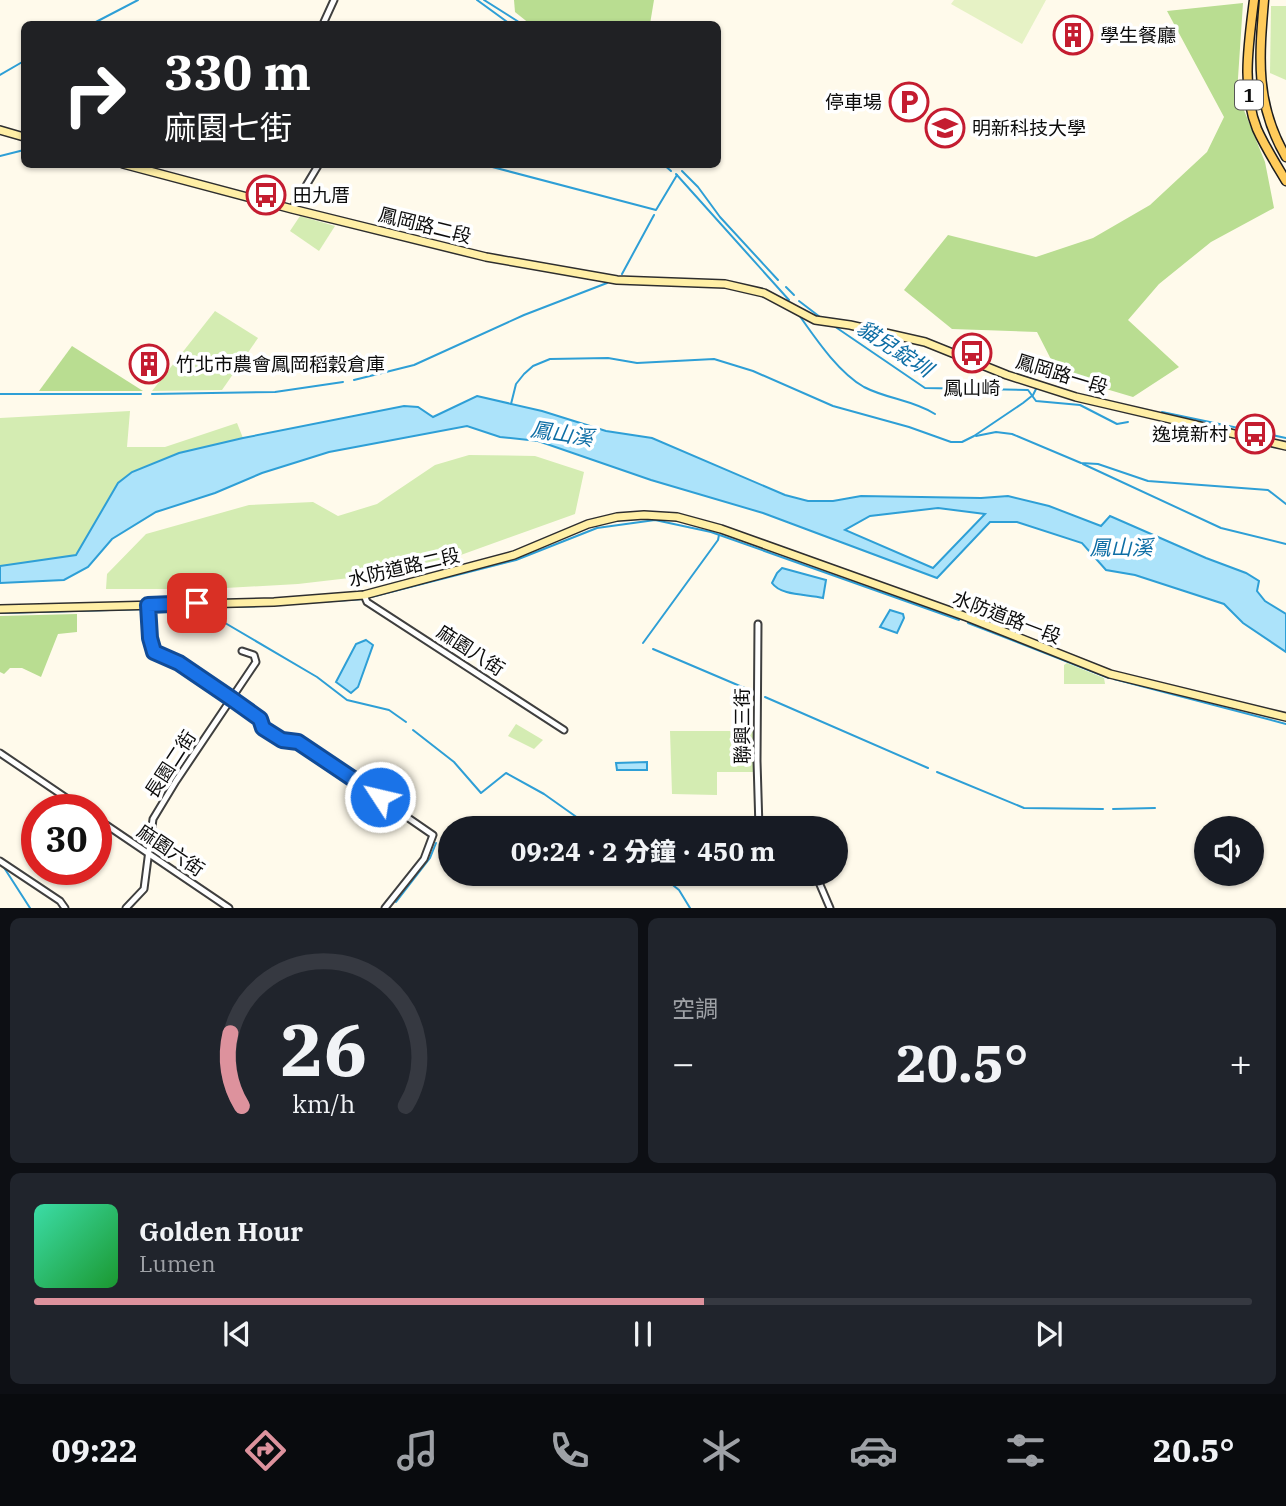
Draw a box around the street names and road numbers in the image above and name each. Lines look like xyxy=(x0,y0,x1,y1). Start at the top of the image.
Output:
road number: 1 xyxy=(1235,80,1263,110)
street label: 鳳岡路二段 xyxy=(376,202,474,248)
street label: 鳳岡路一段 xyxy=(1013,349,1111,399)
street label: 水防道路二段 xyxy=(346,542,462,592)
street label: 水防道路一段 xyxy=(949,585,1065,649)
street label: 麻園八街 xyxy=(433,619,509,681)
street label: 聯興三街 xyxy=(730,688,754,764)
street label: 長園二街 xyxy=(139,726,201,802)
street label: 麻園六街 xyxy=(133,819,209,881)

